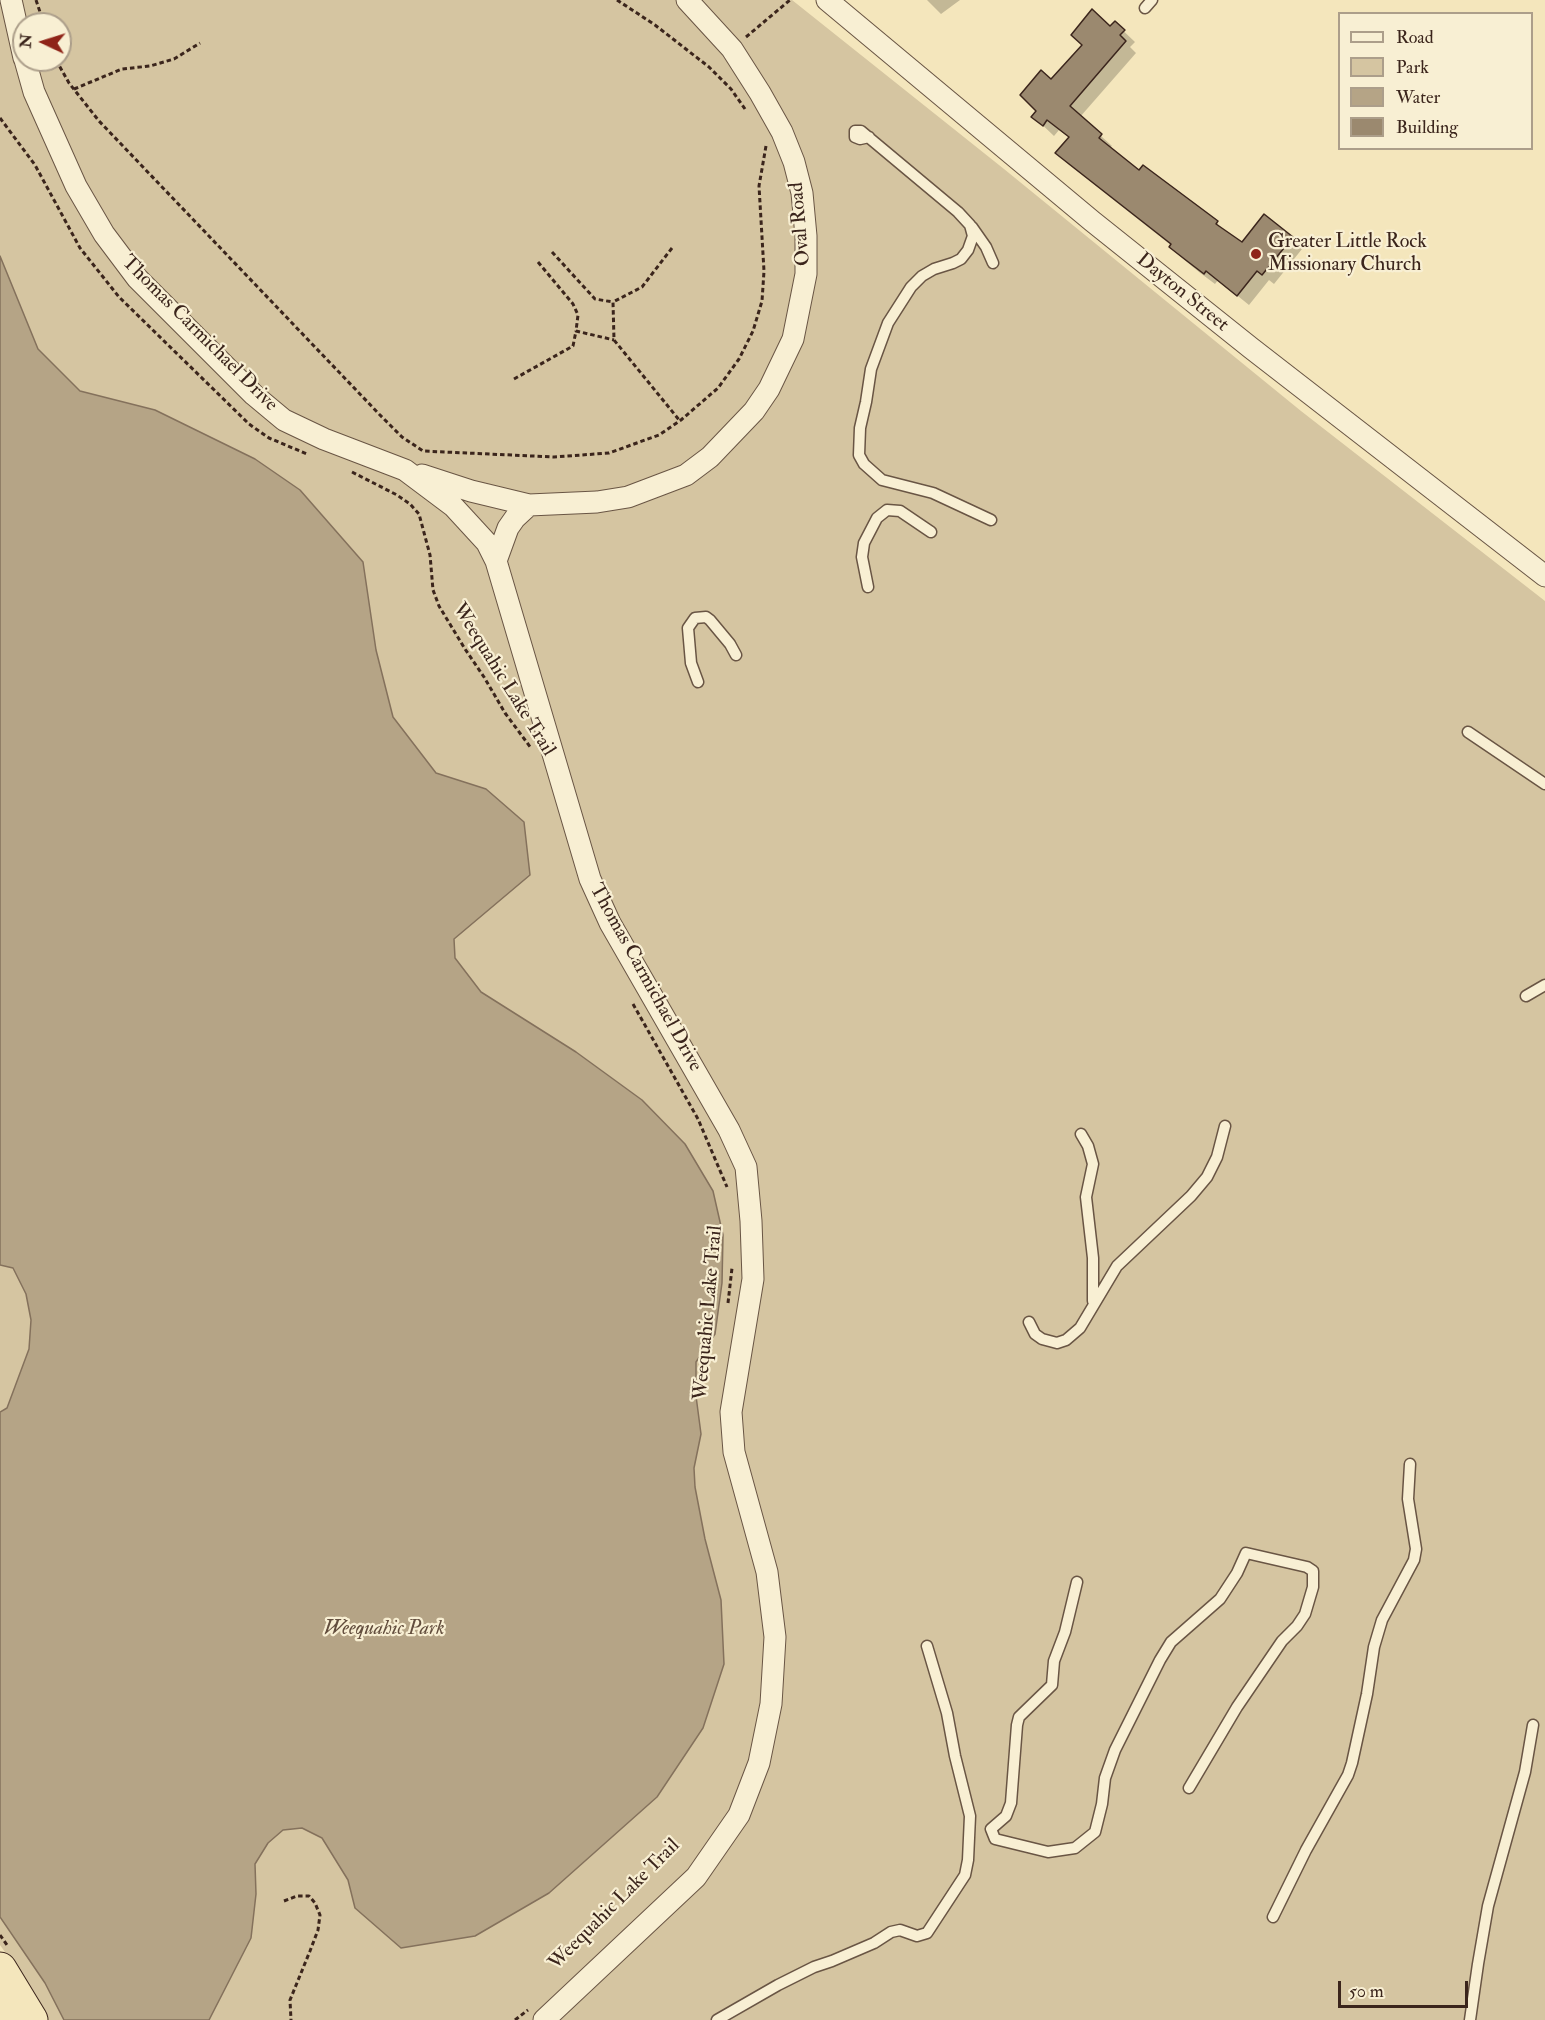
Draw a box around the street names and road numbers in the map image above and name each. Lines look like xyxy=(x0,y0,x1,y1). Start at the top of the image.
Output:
street label: Oval Road xyxy=(785,181,817,267)
street label: Dayton Street xyxy=(1131,248,1233,338)
street label: Thomas Carmichael Drive xyxy=(116,251,282,417)
street label: Weequahic Lake Trail xyxy=(446,599,560,761)
street label: Thomas Carmichael Drive xyxy=(583,880,707,1076)
street label: Weequahic Lake Trail xyxy=(689,1224,729,1402)
street label: Weequahic Lake Trail xyxy=(544,1834,686,1976)

